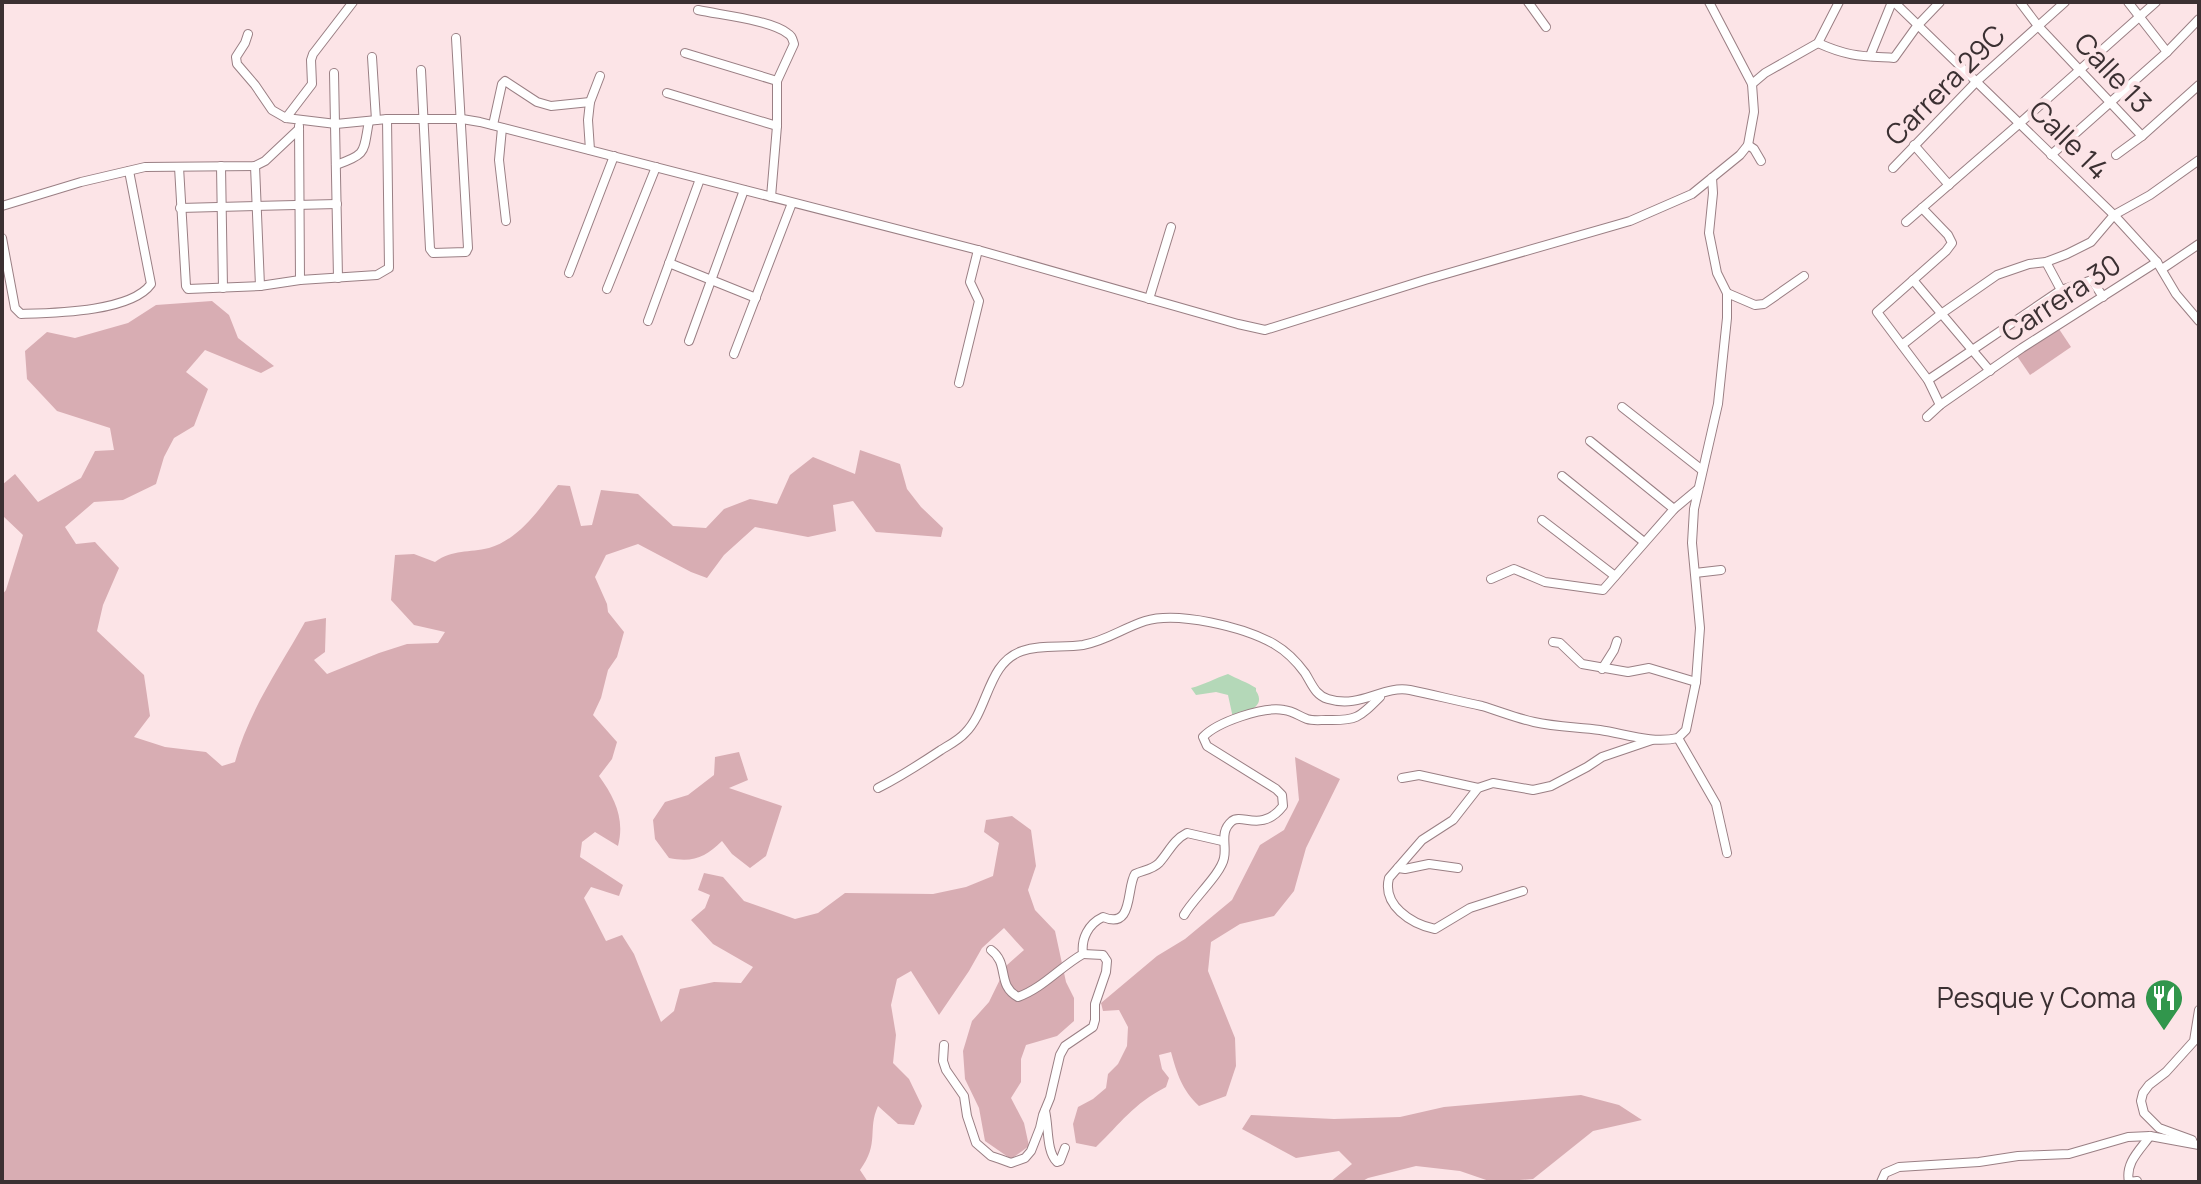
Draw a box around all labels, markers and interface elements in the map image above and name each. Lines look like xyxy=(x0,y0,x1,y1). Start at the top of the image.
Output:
street label: Carrera 29C xyxy=(1876,16,2013,153)
street label: Calle 13 xyxy=(2067,24,2161,121)
street label: Calle 14 xyxy=(2022,91,2118,187)
street label: Carrera 30 xyxy=(1993,244,2127,350)
restaurant icon: Pesque y Coma xyxy=(2143,977,2185,1032)
place label: Pesque y Coma xyxy=(1937,978,2136,1016)

